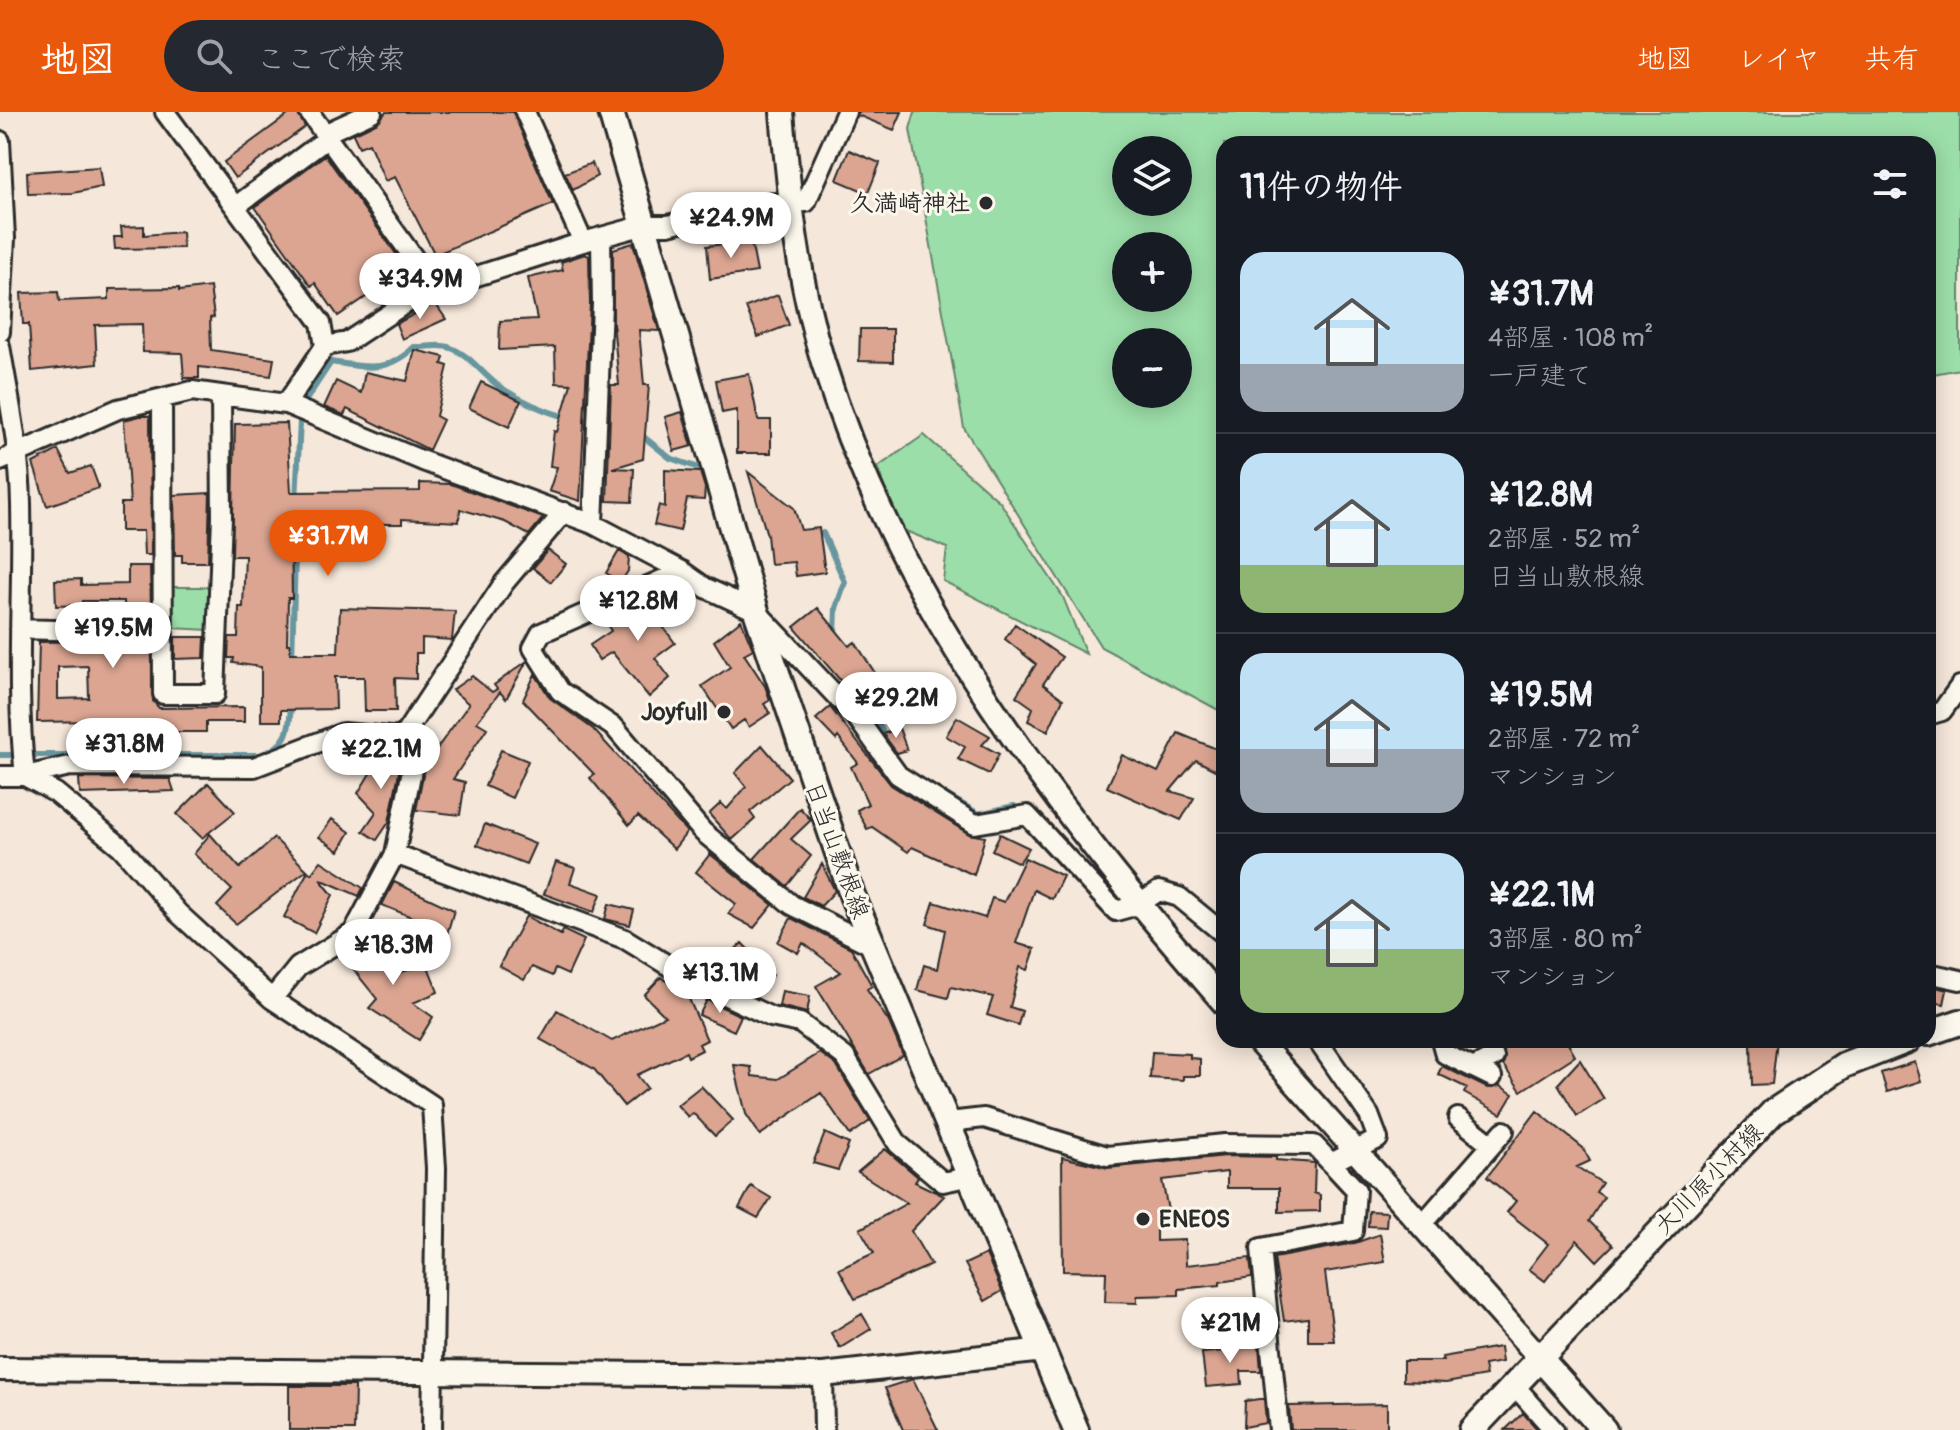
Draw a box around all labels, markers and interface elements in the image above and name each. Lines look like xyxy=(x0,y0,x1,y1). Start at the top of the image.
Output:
search box xyxy=(164,20,724,92)
icon: search xyxy=(192,34,236,78)
text: 地図 xyxy=(40,36,116,84)
text: ここで検索 xyxy=(256,41,406,78)
text: 地図 xyxy=(1637,42,1693,77)
text: レイヤ xyxy=(1737,42,1820,77)
text: 共有 xyxy=(1864,42,1920,77)
map controls xyxy=(1112,136,1192,408)
button: layers xyxy=(1112,136,1192,216)
icon: filters xyxy=(1868,162,1912,206)
text: 11件の物件 xyxy=(1240,166,1403,209)
place label: 久満崎神社 xyxy=(850,189,970,218)
pin: ¥24.9M xyxy=(666,192,796,260)
marker: 久満崎神社 xyxy=(977,194,995,212)
text: ¥24.9M xyxy=(688,202,774,234)
button: + xyxy=(1112,232,1192,312)
pin: ¥34.9M xyxy=(355,253,485,321)
text: ¥34.9M xyxy=(377,263,463,295)
text: ¥31.7M xyxy=(1488,273,1594,316)
icon: home xyxy=(1304,284,1400,380)
text: 4部屋 · 108 m² xyxy=(1488,322,1653,354)
button: − xyxy=(1112,328,1192,408)
text: 一戸建て xyxy=(1488,360,1592,392)
text: ¥12.8M xyxy=(1488,474,1593,517)
icon: home xyxy=(1304,485,1400,581)
pin: ¥31.7M xyxy=(263,510,393,578)
text: ¥31.7M xyxy=(288,520,368,552)
text: 2部屋 · 52 m² xyxy=(1488,523,1640,555)
text: 日当山敷根線 xyxy=(1488,561,1644,593)
pin: ¥12.8M xyxy=(573,575,703,643)
text: ¥12.8M xyxy=(598,585,678,617)
pin: ¥19.5M xyxy=(48,602,178,670)
text: ¥19.5M xyxy=(73,612,153,644)
pin: ¥29.2M xyxy=(831,672,961,740)
text: ¥19.5M xyxy=(1488,674,1593,717)
text: ¥29.2M xyxy=(854,682,938,714)
icon: home xyxy=(1304,685,1400,781)
place label: Joyfull xyxy=(641,698,708,727)
marker: Joyfull xyxy=(715,703,733,721)
pin: ¥31.8M xyxy=(59,718,189,786)
pin: ¥22.1M xyxy=(316,723,446,791)
text: 2部屋 · 72 m² xyxy=(1488,723,1640,755)
text: ¥31.8M xyxy=(84,728,164,760)
text: ¥22.1M xyxy=(340,733,422,765)
text: マンション xyxy=(1488,761,1617,793)
street label: 日当山敷根線 xyxy=(799,777,875,923)
text: ¥22.1M xyxy=(1488,874,1595,917)
icon: home xyxy=(1304,885,1400,981)
pin: ¥18.3M xyxy=(328,919,458,987)
text: 3部屋 · 80 m² xyxy=(1488,923,1643,955)
text: ¥18.3M xyxy=(353,929,433,961)
pin: ¥13.1M xyxy=(655,947,785,1015)
text: ¥13.1M xyxy=(681,957,759,989)
text: マンション xyxy=(1488,961,1617,993)
street label: 大川原小村線 xyxy=(1649,1117,1769,1241)
place label: ENEOS xyxy=(1159,1205,1230,1234)
marker: ENEOS xyxy=(1134,1210,1152,1228)
pin: ¥21M xyxy=(1183,1297,1277,1365)
text: ¥21M xyxy=(1199,1307,1261,1339)

